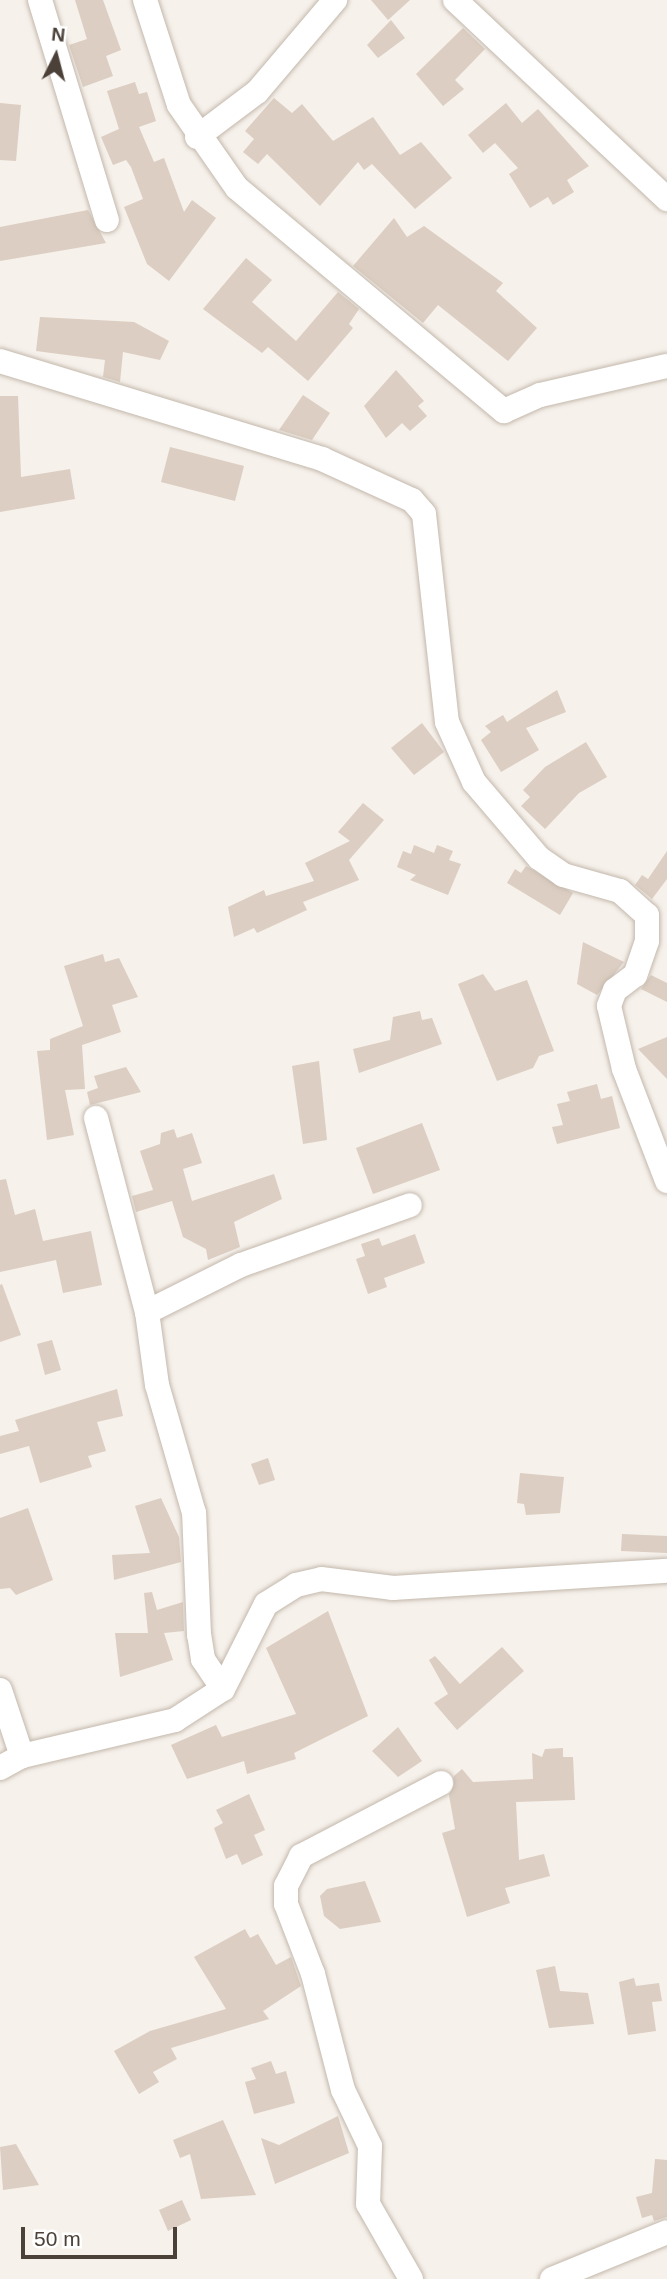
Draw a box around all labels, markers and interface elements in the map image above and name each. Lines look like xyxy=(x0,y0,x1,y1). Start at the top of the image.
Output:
north arrow xyxy=(21,21,91,91)
text: N xyxy=(50,23,66,46)
scale bar xyxy=(24,2212,180,2256)
text: 50 m xyxy=(34,2227,81,2250)

